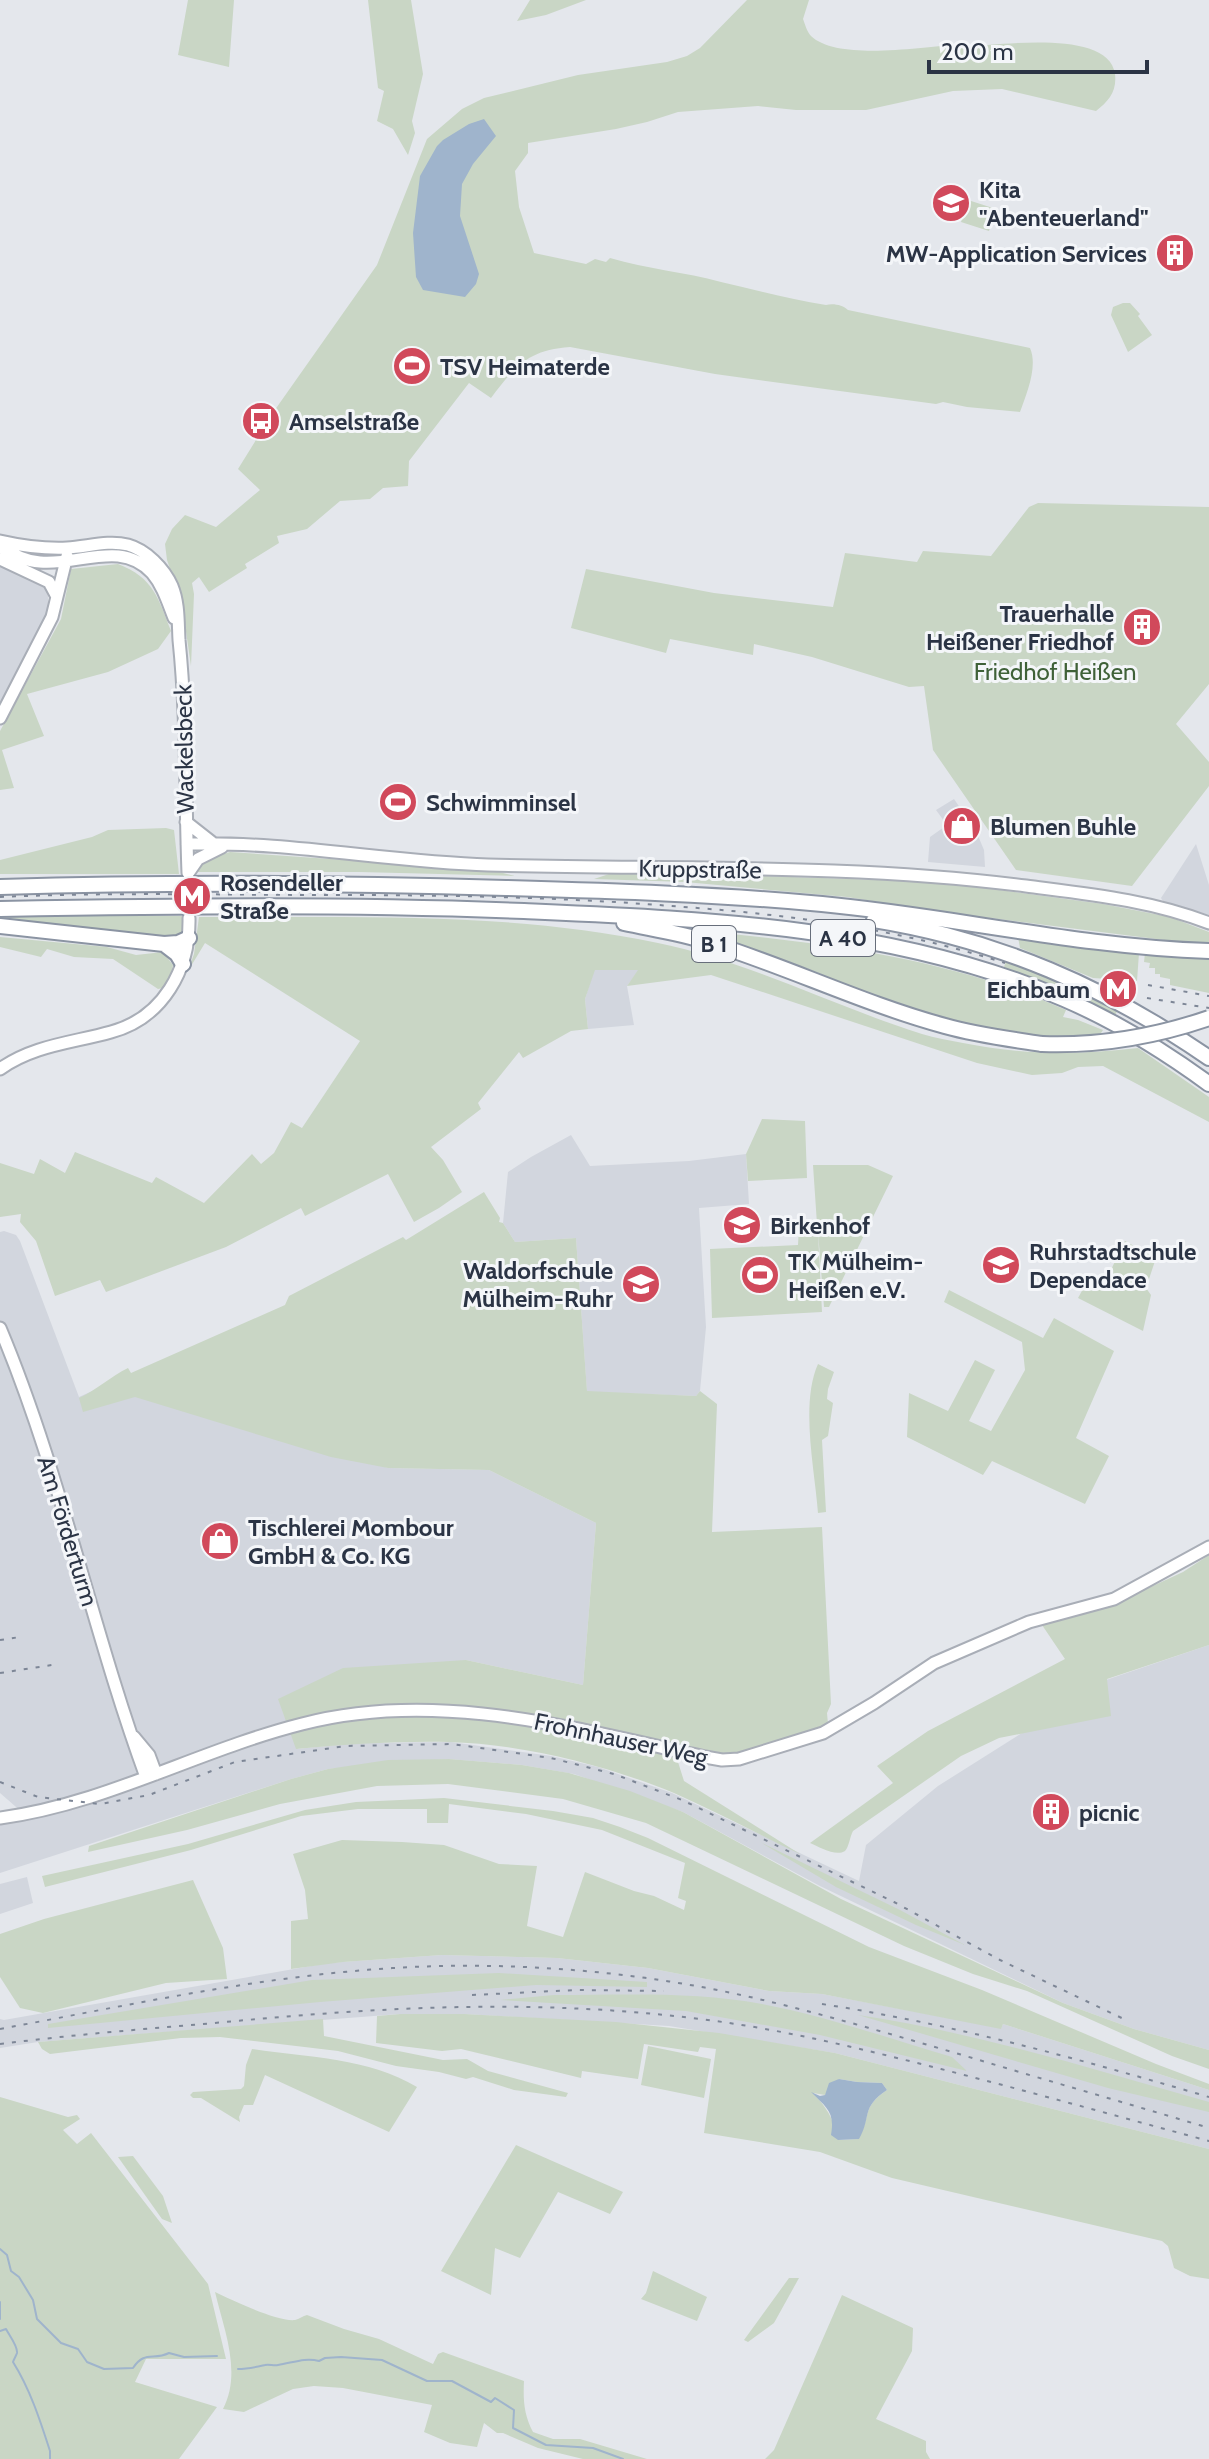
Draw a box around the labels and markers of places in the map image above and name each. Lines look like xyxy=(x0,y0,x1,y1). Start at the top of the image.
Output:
place label: Kita "Abenteuerland" xyxy=(979,175,1149,232)
school or university icon: Kita "Abenteuerland" xyxy=(930,182,972,224)
building icon: MW-Application Services xyxy=(1154,232,1196,274)
place label: MW-Application Services xyxy=(886,239,1147,268)
sports icon: TSV Heimaterde xyxy=(391,345,433,387)
place label: TSV Heimaterde xyxy=(440,352,610,381)
bus stop icon: Amselstraße xyxy=(240,400,282,442)
place label: Amselstraße xyxy=(289,407,419,436)
place label: Trauerhalle Heißener Friedhof xyxy=(926,599,1114,656)
building icon: Trauerhalle Heißener Friedhof xyxy=(1121,606,1163,648)
sports icon: Schwimminsel xyxy=(377,781,419,823)
place label: Schwimminsel xyxy=(426,788,577,817)
shop icon: Blumen Buhle xyxy=(941,805,983,847)
place label: Blumen Buhle xyxy=(990,812,1136,841)
place label: Rosendeller Straße xyxy=(220,868,343,925)
metro station icon: Rosendeller Straße xyxy=(171,875,213,917)
metro station icon: Eichbaum xyxy=(1097,968,1139,1010)
place label: Eichbaum xyxy=(987,975,1090,1004)
school or university icon: Birkenhof xyxy=(721,1204,763,1246)
place label: Birkenhof xyxy=(770,1211,870,1240)
place label: Ruhrstadtschule Dependace xyxy=(1029,1237,1196,1294)
school or university icon: Ruhrstadtschule Dependace xyxy=(980,1244,1022,1286)
place label: TK Mülheim- Heißen e.V. xyxy=(788,1247,923,1304)
sports icon: TK Mülheim- Heißen e.V. xyxy=(739,1254,781,1296)
place label: Waldorfschule Mülheim-Ruhr xyxy=(462,1256,613,1313)
school or university icon: Waldorfschule Mülheim-Ruhr xyxy=(620,1263,662,1305)
place label: Tischlerei Mombour GmbH & Co. KG xyxy=(248,1513,454,1570)
shop icon: Tischlerei Mombour GmbH & Co. KG xyxy=(199,1520,241,1562)
building icon: picnic xyxy=(1030,1791,1072,1833)
place label: picnic xyxy=(1079,1798,1139,1827)

